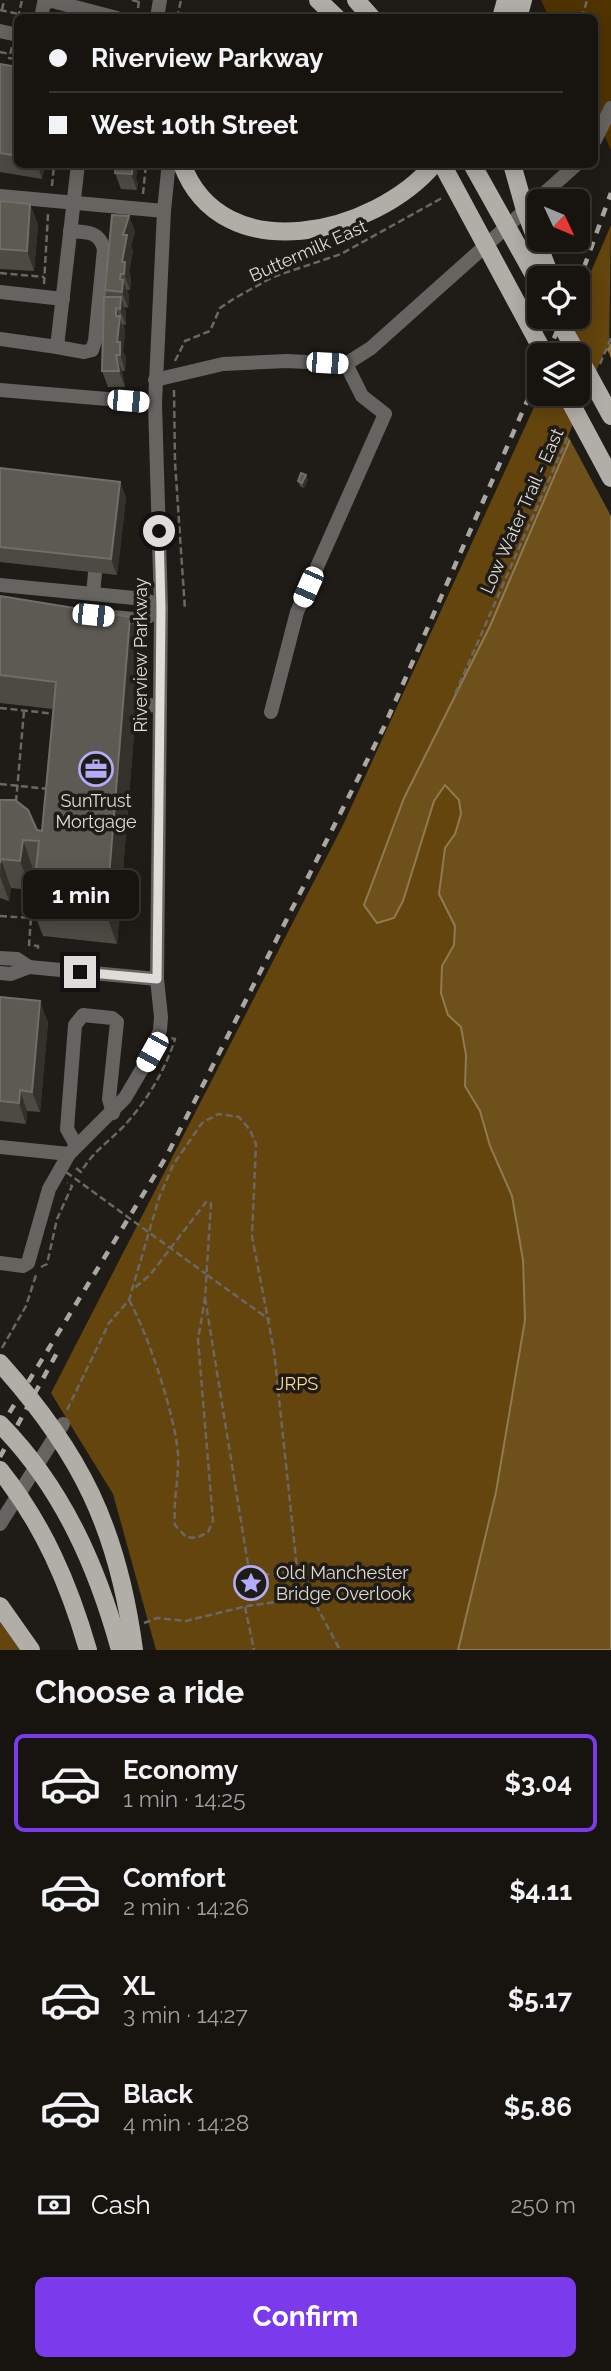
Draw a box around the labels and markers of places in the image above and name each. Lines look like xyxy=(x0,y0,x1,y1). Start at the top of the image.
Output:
office icon: SunTrust Mortgage xyxy=(77,750,115,788)
place label: SunTrust Mortgage xyxy=(55,790,137,832)
place label: Old Manchester Bridge Overlook xyxy=(276,1562,412,1604)
place icon: Old Manchester Bridge Overlook xyxy=(232,1564,270,1602)

